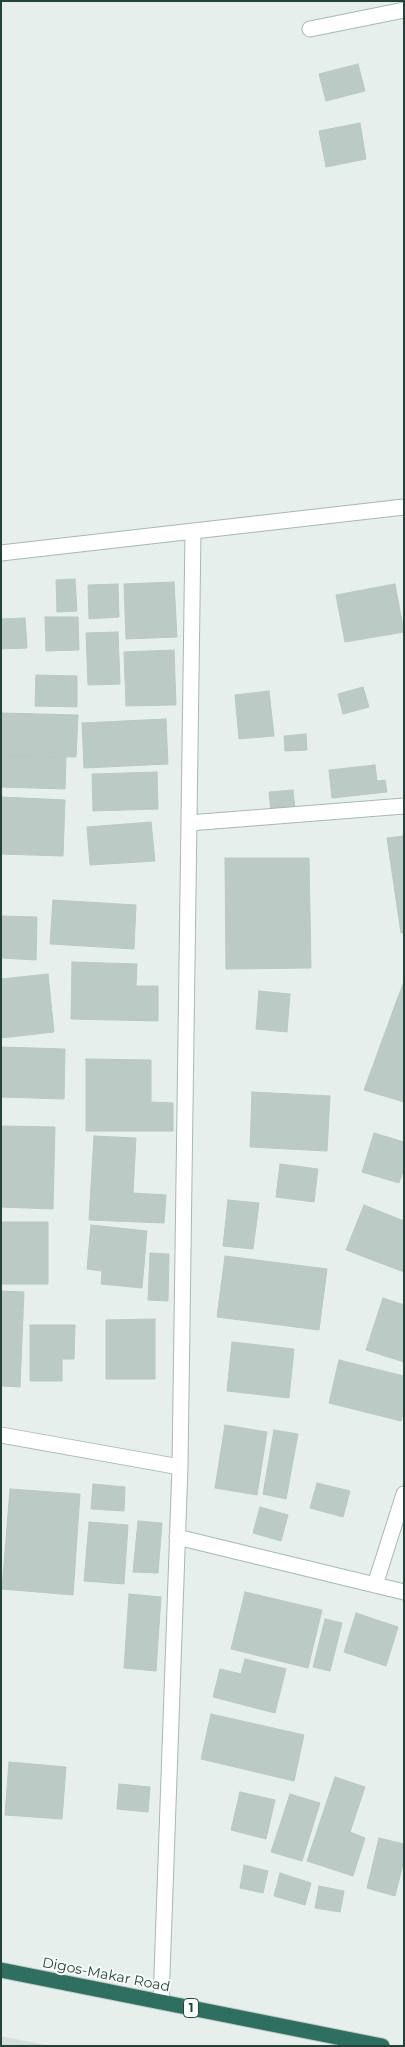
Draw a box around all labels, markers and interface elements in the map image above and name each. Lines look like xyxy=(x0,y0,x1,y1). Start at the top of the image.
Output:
street label: Digos-Makar Road xyxy=(41,1954,171,1996)
road number: 1 xyxy=(184,1999,198,2018)

